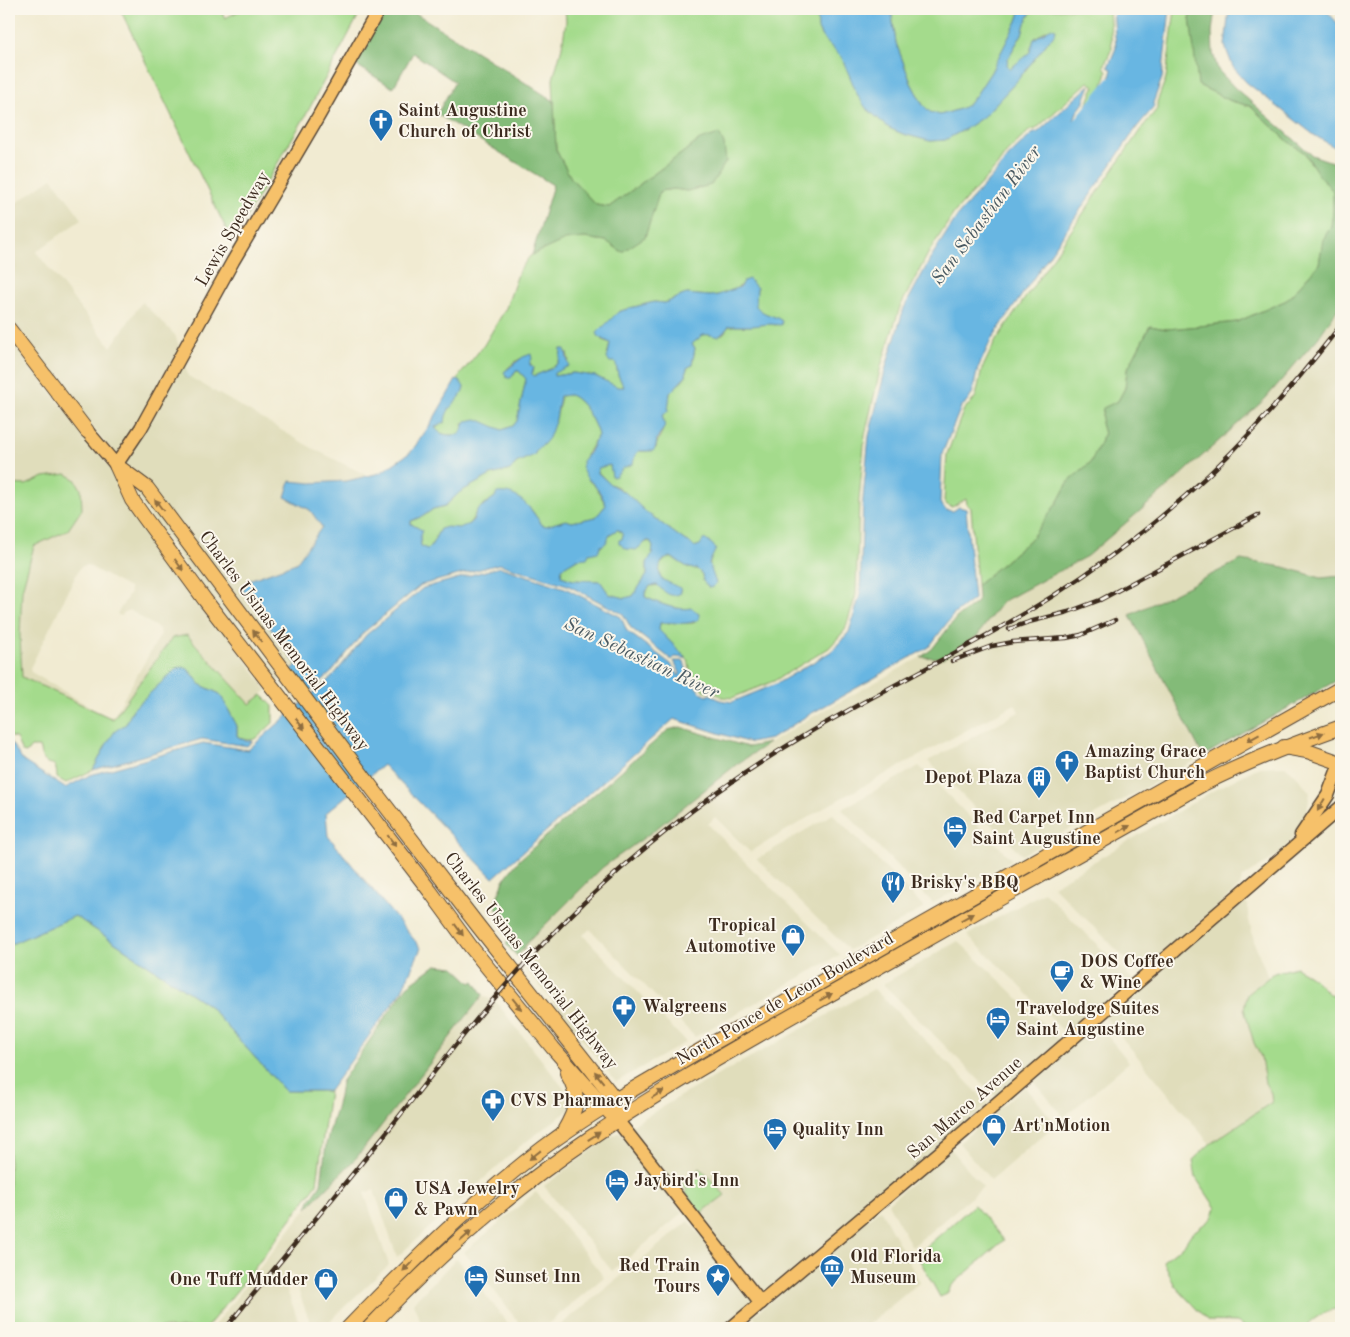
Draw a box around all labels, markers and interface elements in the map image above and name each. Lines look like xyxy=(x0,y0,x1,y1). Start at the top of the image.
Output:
place label: Saint Augustine Church of Christ xyxy=(398,102,531,141)
church icon: Saint Augustine Church of Christ xyxy=(368,108,394,142)
water label: San Sebastian River xyxy=(929,142,1046,289)
street label: Lewis Speedway xyxy=(193,168,274,290)
one-way arrow xyxy=(154,499,165,512)
street label: Charles Usinas Memorial Highway xyxy=(196,528,373,755)
one-way arrow xyxy=(174,558,185,571)
water label: San Sebastian River xyxy=(561,615,722,704)
one-way arrow xyxy=(251,630,262,643)
one-way arrow xyxy=(295,717,306,730)
one-way arrow xyxy=(1310,731,1325,739)
one-way arrow xyxy=(1246,734,1260,742)
place label: Amazing Grace Baptist Church xyxy=(1084,743,1207,782)
church icon: Amazing Grace Baptist Church xyxy=(1054,749,1080,783)
building icon: Depot Plaza xyxy=(1026,765,1052,799)
place label: Depot Plaza xyxy=(924,769,1022,787)
one-way arrow xyxy=(1317,799,1326,812)
place label: Red Carpet Inn Saint Augustine xyxy=(972,809,1101,848)
hotel icon: Red Carpet Inn Saint Augustine xyxy=(942,815,968,849)
one-way arrow xyxy=(1116,825,1131,833)
one-way arrow xyxy=(386,834,397,847)
street label: Charles Usinas Memorial Highway xyxy=(441,849,621,1073)
restaurant icon: Brisky's BBQ xyxy=(880,870,906,904)
place label: Brisky's BBQ xyxy=(910,874,1019,892)
one-way arrow xyxy=(960,913,974,921)
place label: Tropical Automotive xyxy=(685,917,776,956)
one-way arrow xyxy=(454,923,465,936)
shop icon: Tropical Automotive xyxy=(780,923,806,957)
street label: North Ponce de Leon Boulevard xyxy=(673,929,897,1069)
place label: DOS Coffee & Wine xyxy=(1080,953,1174,992)
cafe icon: DOS Coffee & Wine xyxy=(1049,959,1075,993)
one-way arrow xyxy=(819,993,832,1002)
pharmacy icon: Walgreens xyxy=(611,994,637,1028)
one-way arrow xyxy=(512,997,523,1010)
place label: Walgreens xyxy=(642,998,727,1016)
place label: Travelodge Suites Saint Augustine xyxy=(1016,1000,1159,1039)
hotel icon: Travelodge Suites Saint Augustine xyxy=(985,1006,1011,1040)
street label: San Marco Avenue xyxy=(904,1054,1026,1162)
one-way arrow xyxy=(593,1071,604,1084)
pharmacy icon: CVS Pharmacy xyxy=(480,1088,506,1122)
one-way arrow xyxy=(652,1089,665,1098)
place label: CVS Pharmacy xyxy=(510,1092,633,1110)
shop icon: Art'nMotion xyxy=(981,1113,1007,1147)
hotel icon: Quality Inn xyxy=(762,1117,788,1151)
place label: Art'nMotion xyxy=(1012,1117,1110,1135)
place label: Quality Inn xyxy=(792,1121,884,1139)
one-way arrow xyxy=(587,1131,601,1141)
one-way arrow xyxy=(529,1149,542,1160)
hotel icon: Jaybird's Inn xyxy=(604,1168,630,1202)
place label: Jaybird's Inn xyxy=(634,1172,739,1190)
place label: USA Jewelry & Pawn xyxy=(414,1180,520,1219)
shop icon: USA Jewelry & Pawn xyxy=(383,1186,409,1220)
one-way arrow xyxy=(459,1230,471,1242)
place label: Old Florida Museum xyxy=(850,1248,942,1287)
museum icon: Old Florida Museum xyxy=(819,1254,845,1288)
place label: Red Train Tours xyxy=(618,1257,700,1296)
one-way arrow xyxy=(402,1260,414,1272)
place icon: Red Train Tours xyxy=(705,1263,731,1297)
hotel icon: Sunset Inn xyxy=(463,1264,489,1298)
shop icon: One Tuff Mudder xyxy=(313,1267,339,1301)
place label: Sunset Inn xyxy=(494,1268,581,1286)
place label: One Tuff Mudder xyxy=(170,1271,308,1289)

